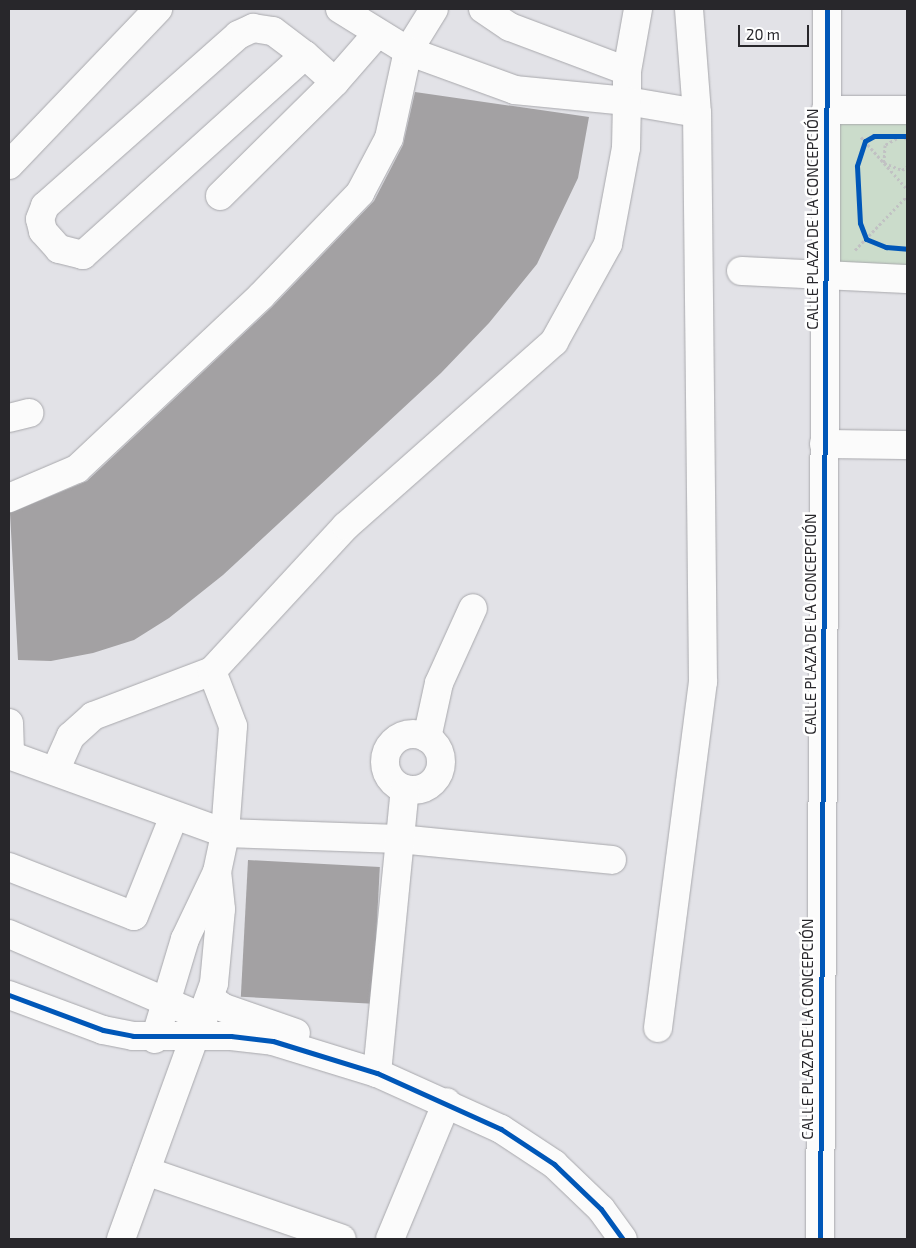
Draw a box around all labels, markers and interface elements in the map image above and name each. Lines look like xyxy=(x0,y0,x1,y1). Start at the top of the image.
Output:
scale bar xyxy=(741,15,812,47)
text: 20 m xyxy=(746,25,780,43)
street label: CALLE PLAZA DE LA CONCEPCIÓN xyxy=(804,108,822,330)
street label: CALLE PLAZA DE LA CONCEPCIÓN xyxy=(802,513,820,735)
street label: CALLE PLAZA DE LA CONCEPCIÓN xyxy=(799,918,817,1140)

